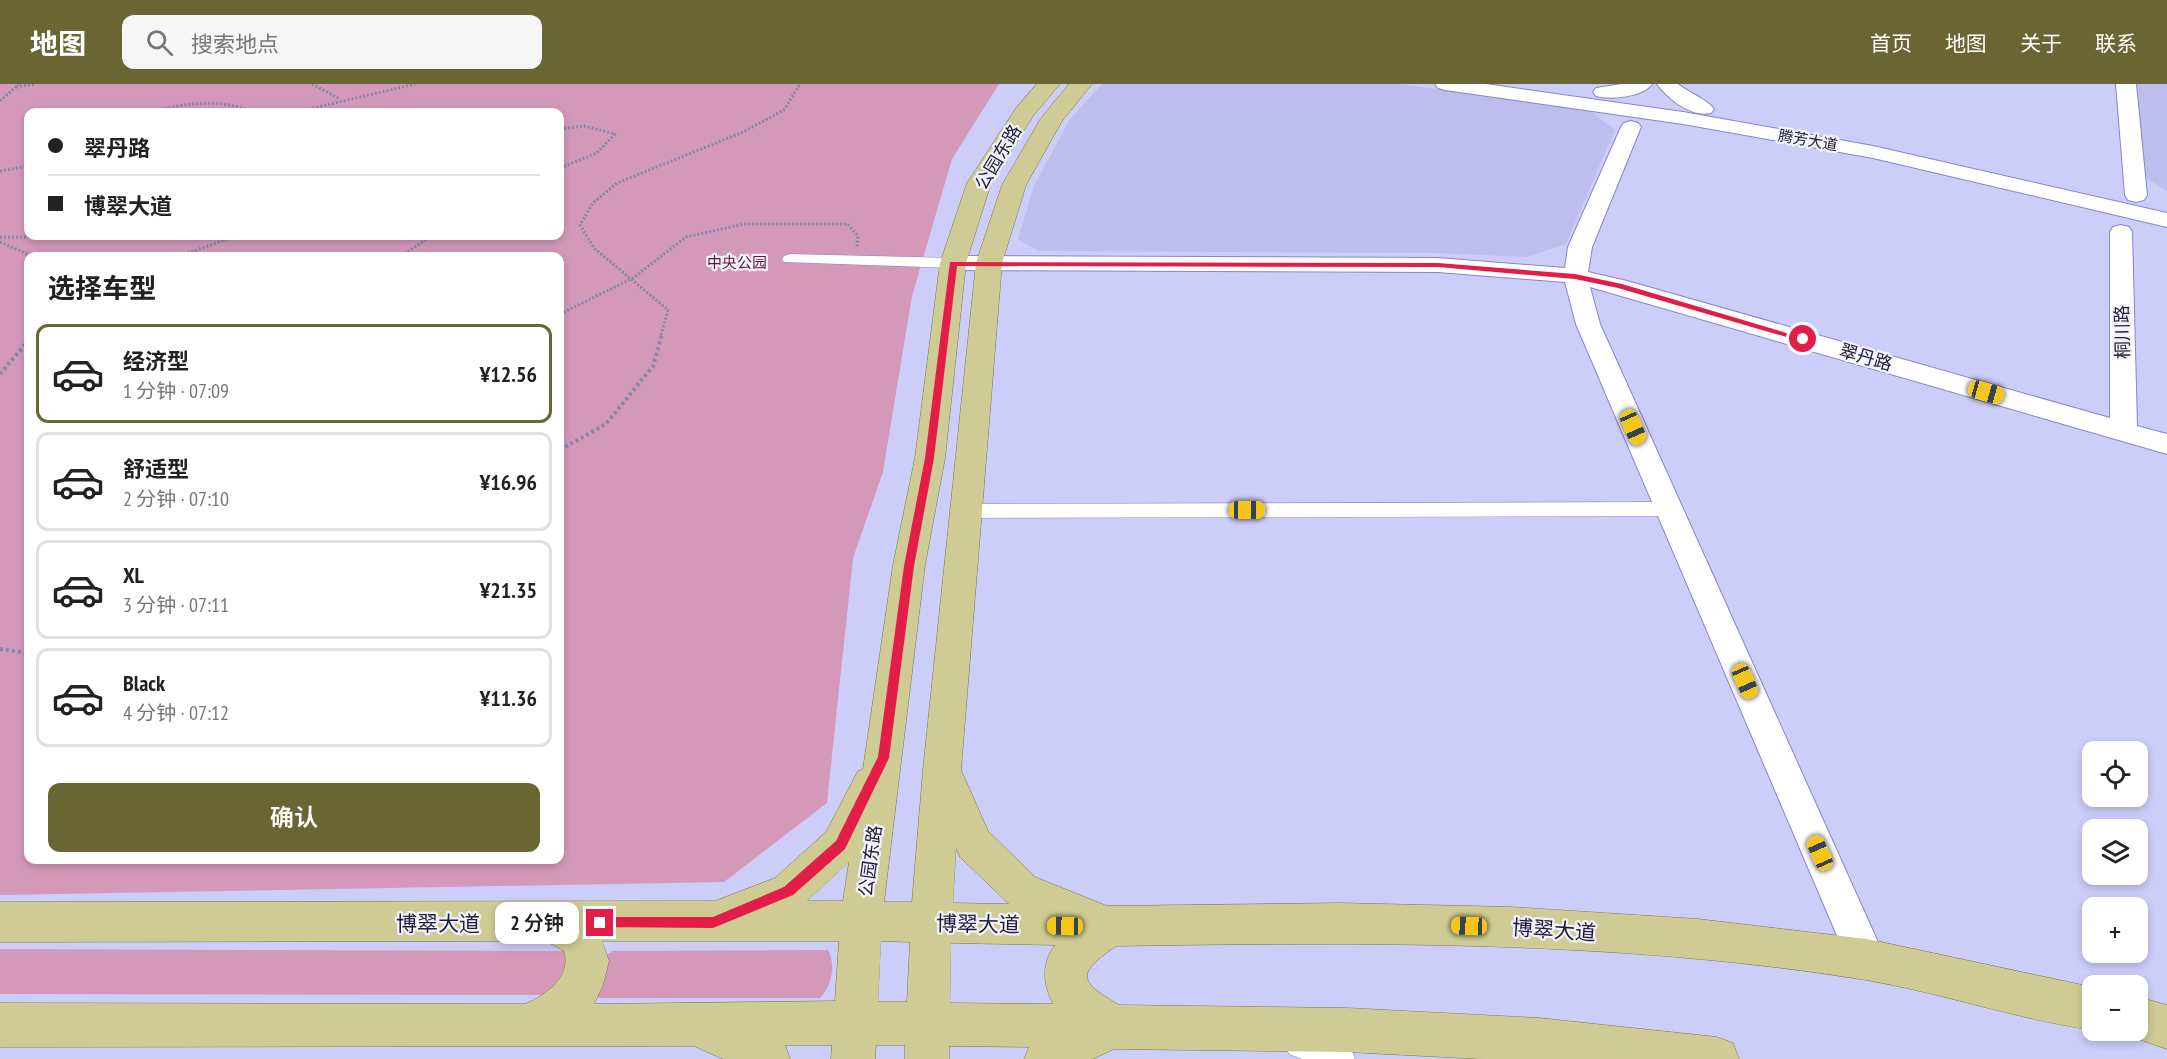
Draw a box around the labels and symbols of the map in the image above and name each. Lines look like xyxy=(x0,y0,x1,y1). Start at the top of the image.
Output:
street label: 公园东路 xyxy=(970,120,1026,194)
street label: 腾芳大道 xyxy=(1777,125,1839,155)
park label: 中央公园 xyxy=(707,253,767,272)
street label: 桐川路 xyxy=(2110,305,2134,359)
route start xyxy=(1789,325,1816,352)
street label: 翠丹路 xyxy=(1837,339,1895,375)
car xyxy=(1966,378,2006,406)
car xyxy=(1617,407,1649,447)
car xyxy=(1229,501,1265,519)
car xyxy=(1729,661,1761,701)
street label: 公园东路 xyxy=(854,824,886,898)
car xyxy=(1804,833,1836,873)
callout: 2 分钟 xyxy=(495,902,579,944)
route end xyxy=(586,909,613,936)
street label: 博翠大道 xyxy=(396,910,480,937)
street label: 博翠大道 xyxy=(936,910,1020,938)
street label: 博翠大道 xyxy=(1511,914,1597,946)
car xyxy=(1451,916,1487,936)
car xyxy=(1047,917,1083,935)

